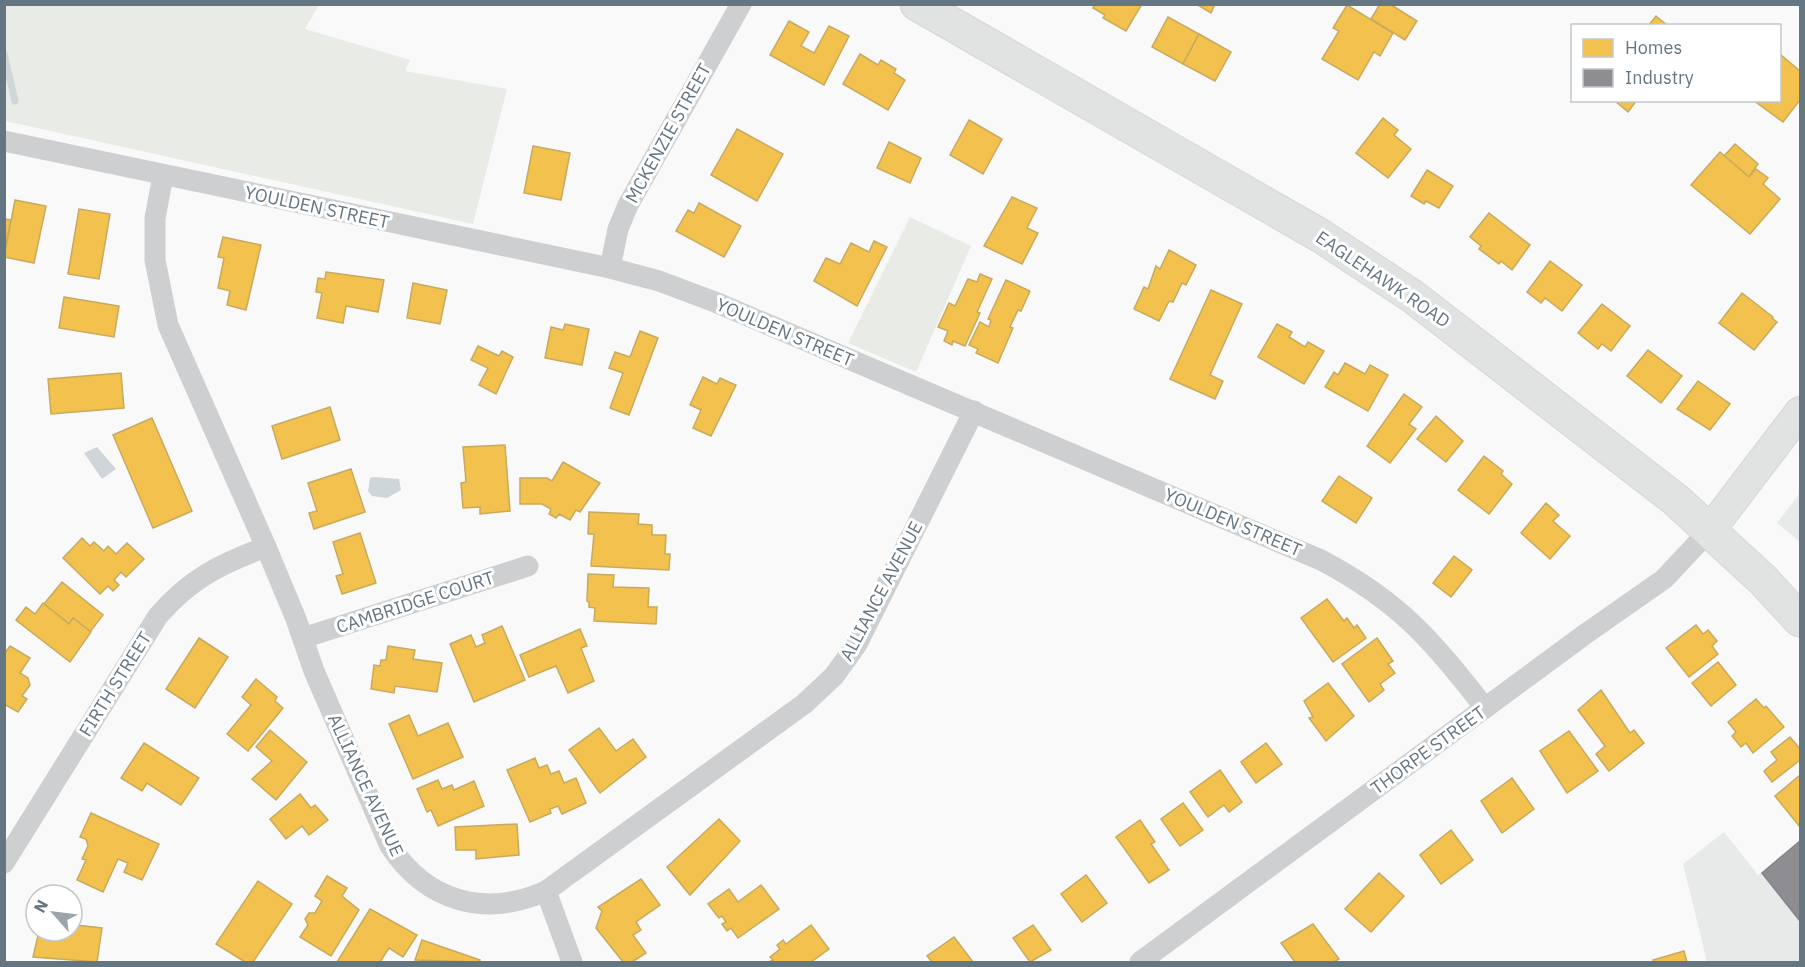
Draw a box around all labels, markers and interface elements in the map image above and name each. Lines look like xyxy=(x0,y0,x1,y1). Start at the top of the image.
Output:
legend xyxy=(1571,24,1781,102)
text: Homes xyxy=(1625,36,1682,59)
street label: MCKENZIE STREET xyxy=(620,59,716,207)
text: Industry xyxy=(1625,66,1694,89)
street label: YOULDEN STREET xyxy=(243,180,391,234)
street label: EAGLEHAWK ROAD xyxy=(1311,226,1455,332)
street label: YOULDEN STREET xyxy=(713,293,857,371)
street label: YOULDEN STREET xyxy=(1161,483,1305,561)
street label: ALLIANCE AVENUE xyxy=(835,517,927,665)
street label: CAMBRIDGE COURT xyxy=(333,566,497,638)
street label: FIRTH STREET xyxy=(74,627,156,741)
street label: THORPE STREET xyxy=(1366,701,1490,799)
street label: ALLIANCE AVENUE xyxy=(323,710,409,860)
north arrow xyxy=(24,883,84,943)
text: N xyxy=(29,896,52,916)

